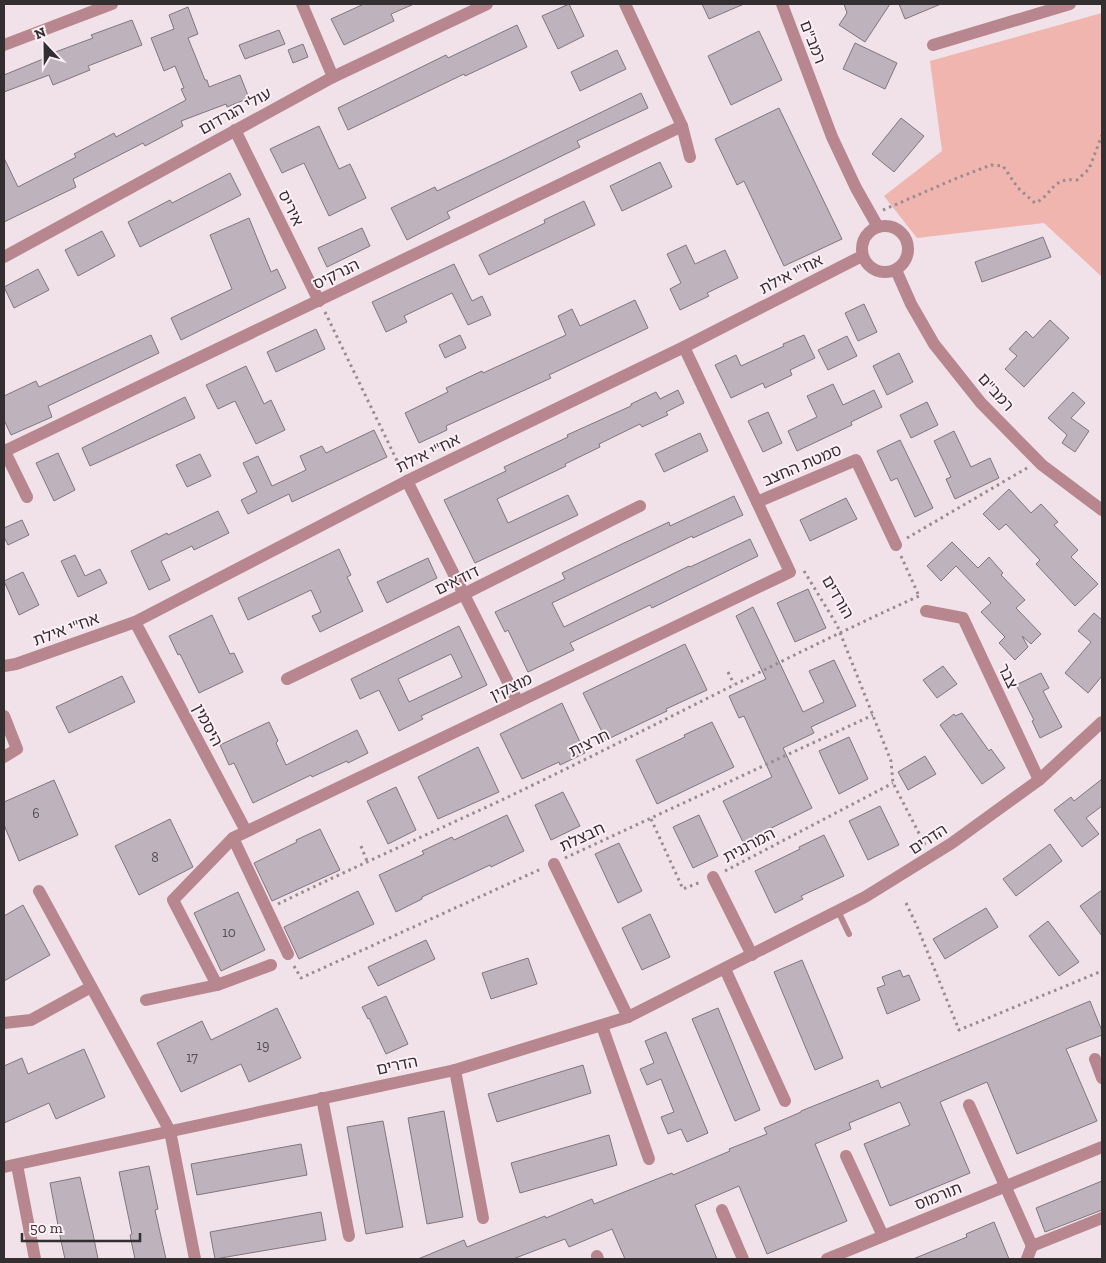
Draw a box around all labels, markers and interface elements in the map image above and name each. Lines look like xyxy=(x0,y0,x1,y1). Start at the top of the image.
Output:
street label: רמב"ם xyxy=(796,18,830,66)
north arrow xyxy=(20,20,70,70)
text: N xyxy=(32,23,49,43)
street label: עולי הגרדום xyxy=(196,83,274,139)
street label: איריס xyxy=(274,187,308,229)
street label: אח"י אילת xyxy=(756,250,826,298)
street label: הנרקיס xyxy=(310,255,362,293)
street label: רמב"ם xyxy=(974,369,1018,415)
street label: אח"י אילת xyxy=(393,429,463,477)
street label: סמטת החצב xyxy=(760,440,844,490)
street label: דודאים xyxy=(432,561,483,599)
street label: הורדים xyxy=(818,572,858,622)
street label: אח"י אילת xyxy=(30,608,102,650)
street label: צבר xyxy=(994,660,1022,692)
street label: מוצקין xyxy=(487,669,535,705)
street label: היסמין xyxy=(189,700,227,750)
street label: חרצית xyxy=(566,725,612,761)
house number: 6 xyxy=(32,805,40,822)
street label: חבצלת xyxy=(556,818,608,856)
street label: הדרים xyxy=(905,820,951,858)
street label: המרגנית xyxy=(720,823,778,867)
house number: 8 xyxy=(151,849,159,866)
house number: 10 xyxy=(222,924,236,941)
house number: 19 xyxy=(257,1037,269,1054)
house number: 17 xyxy=(186,1049,198,1066)
street label: הדרים xyxy=(375,1051,419,1079)
street label: תורמוס xyxy=(912,1178,964,1214)
scale bar xyxy=(22,1210,140,1242)
text: 50 m xyxy=(30,1219,63,1237)

